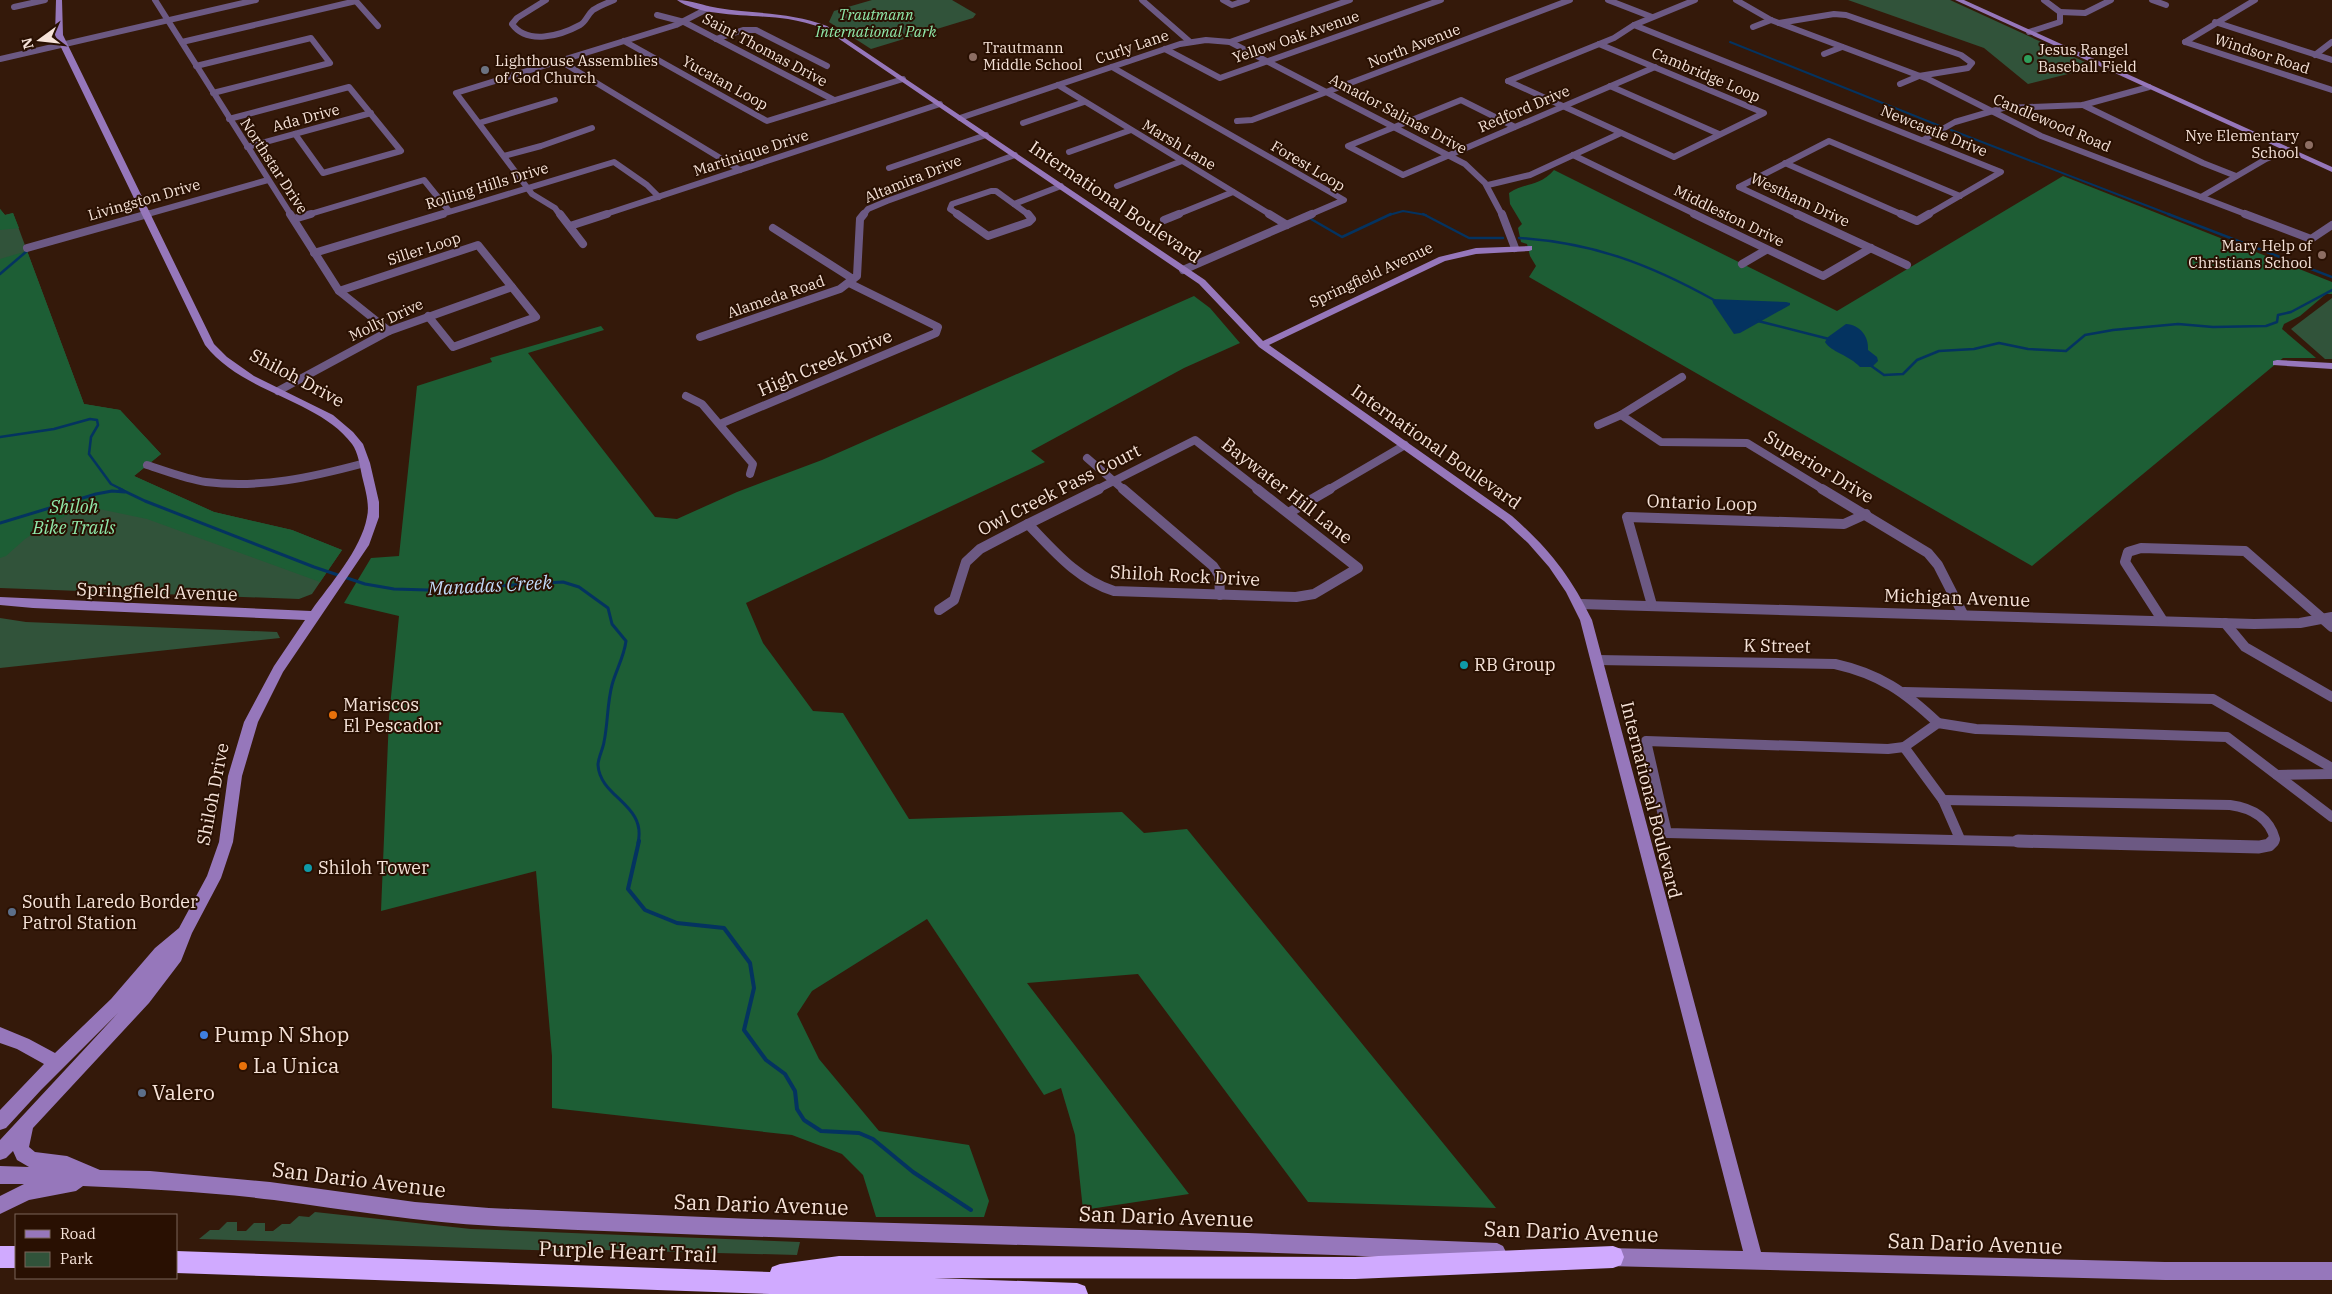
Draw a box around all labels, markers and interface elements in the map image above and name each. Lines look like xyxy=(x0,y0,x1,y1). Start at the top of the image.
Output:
park label: Trautmann International Park xyxy=(815,5,936,41)
street label: Yellow Oak Avenue xyxy=(1230,6,1362,67)
street label: Saint Thomas Drive xyxy=(699,9,831,91)
north arrow xyxy=(15,15,65,65)
street label: North Avenue xyxy=(1365,19,1463,72)
street label: Curly Lane xyxy=(1093,25,1171,68)
street label: Windsor Road xyxy=(2212,29,2312,78)
text: N xyxy=(17,36,38,51)
place label: Trautmann Middle School xyxy=(983,38,1083,74)
place label: Jesus Rangel Baseball Field xyxy=(2038,40,2137,76)
street label: Cambridge Loop xyxy=(1649,43,1763,106)
place label: Lighthouse Assemblies of God Church xyxy=(495,51,658,87)
street label: Yucatan Loop xyxy=(679,51,772,114)
marker: Trautmann Middle School xyxy=(967,51,979,63)
marker: Jesus Rangel Baseball Field xyxy=(2022,53,2034,65)
marker: Lighthouse Assemblies of God Church xyxy=(479,64,491,76)
street label: Amador Salinas Drive xyxy=(1326,69,1470,158)
street label: Redford Drive xyxy=(1475,81,1573,136)
street label: Candlewood Road xyxy=(1990,89,2114,156)
street label: Ada Drive xyxy=(270,99,342,136)
street label: Newcastle Drive xyxy=(1878,100,1990,161)
street label: Northstar Drive xyxy=(236,114,312,217)
street label: Marsh Lane xyxy=(1139,115,1220,174)
street label: Martinique Drive xyxy=(691,125,811,180)
place label: Nye Elementary School xyxy=(2185,126,2299,162)
street label: International Boulevard xyxy=(1025,135,1206,268)
street label: Forest Loop xyxy=(1268,136,1349,195)
marker: Nye Elementary School xyxy=(2303,139,2315,151)
street label: Altamira Drive xyxy=(861,150,964,207)
street label: Rolling Hills Drive xyxy=(423,158,551,213)
street label: Westham Drive xyxy=(1747,168,1853,231)
street label: Livingston Drive xyxy=(85,174,202,225)
street label: Middleston Drive xyxy=(1671,181,1788,250)
street label: Siller Loop xyxy=(385,228,463,269)
place label: Mary Help of Christians School xyxy=(2188,236,2313,272)
street label: Springfield Avenue xyxy=(1306,238,1436,312)
marker: Mary Help of Christians School xyxy=(2316,249,2328,261)
street label: Alameda Road xyxy=(725,271,827,322)
street label: Molly Drive xyxy=(346,294,426,345)
street label: High Creek Drive xyxy=(754,324,896,401)
street label: Shiloh Drive xyxy=(246,343,348,412)
street label: International Boulevard xyxy=(1347,379,1526,514)
street label: Superior Drive xyxy=(1760,425,1878,508)
street label: Baywater Hill Lane xyxy=(1217,432,1357,549)
street label: Owl Creek Pass Court xyxy=(973,439,1144,541)
street label: Ontario Loop xyxy=(1646,489,1758,516)
park label: Shiloh Bike Trails xyxy=(31,495,116,539)
street label: Shiloh Rock Drive xyxy=(1110,560,1261,591)
water label: Manadas Creek xyxy=(426,570,554,600)
street label: Springfield Avenue xyxy=(76,577,238,606)
street label: Michigan Avenue xyxy=(1884,583,2030,612)
street label: K Street xyxy=(1743,633,1811,658)
place label: RB Group xyxy=(1474,653,1556,676)
marker: RB Group xyxy=(1458,659,1470,671)
place label: Mariscos El Pescador xyxy=(343,693,442,737)
street label: International Boulevard xyxy=(1616,699,1687,901)
marker: Mariscos El Pescador xyxy=(327,709,339,721)
street label: Shiloh Drive xyxy=(191,741,234,847)
place label: Shiloh Tower xyxy=(318,856,429,879)
marker: Shiloh Tower xyxy=(302,862,314,874)
place label: South Laredo Border Patrol Station xyxy=(22,890,198,934)
marker: South Laredo Border Patrol Station xyxy=(6,906,18,918)
place label: Pump N Shop xyxy=(214,1020,349,1048)
marker: Pump N Shop xyxy=(198,1029,210,1041)
place label: La Unica xyxy=(253,1051,340,1079)
marker: La Unica xyxy=(237,1060,249,1072)
place label: Valero xyxy=(152,1078,215,1106)
marker: Valero xyxy=(136,1087,148,1099)
street label: San Dario Avenue xyxy=(271,1154,448,1204)
street label: San Dario Avenue xyxy=(673,1187,849,1221)
street label: San Dario Avenue xyxy=(1078,1199,1254,1233)
legend xyxy=(15,1214,178,1279)
street label: San Dario Avenue xyxy=(1483,1214,1659,1248)
text: Road xyxy=(60,1224,96,1243)
street label: San Dario Avenue xyxy=(1887,1226,2063,1260)
street label: Purple Heart Trail xyxy=(538,1234,718,1268)
text: Park xyxy=(60,1249,93,1268)

